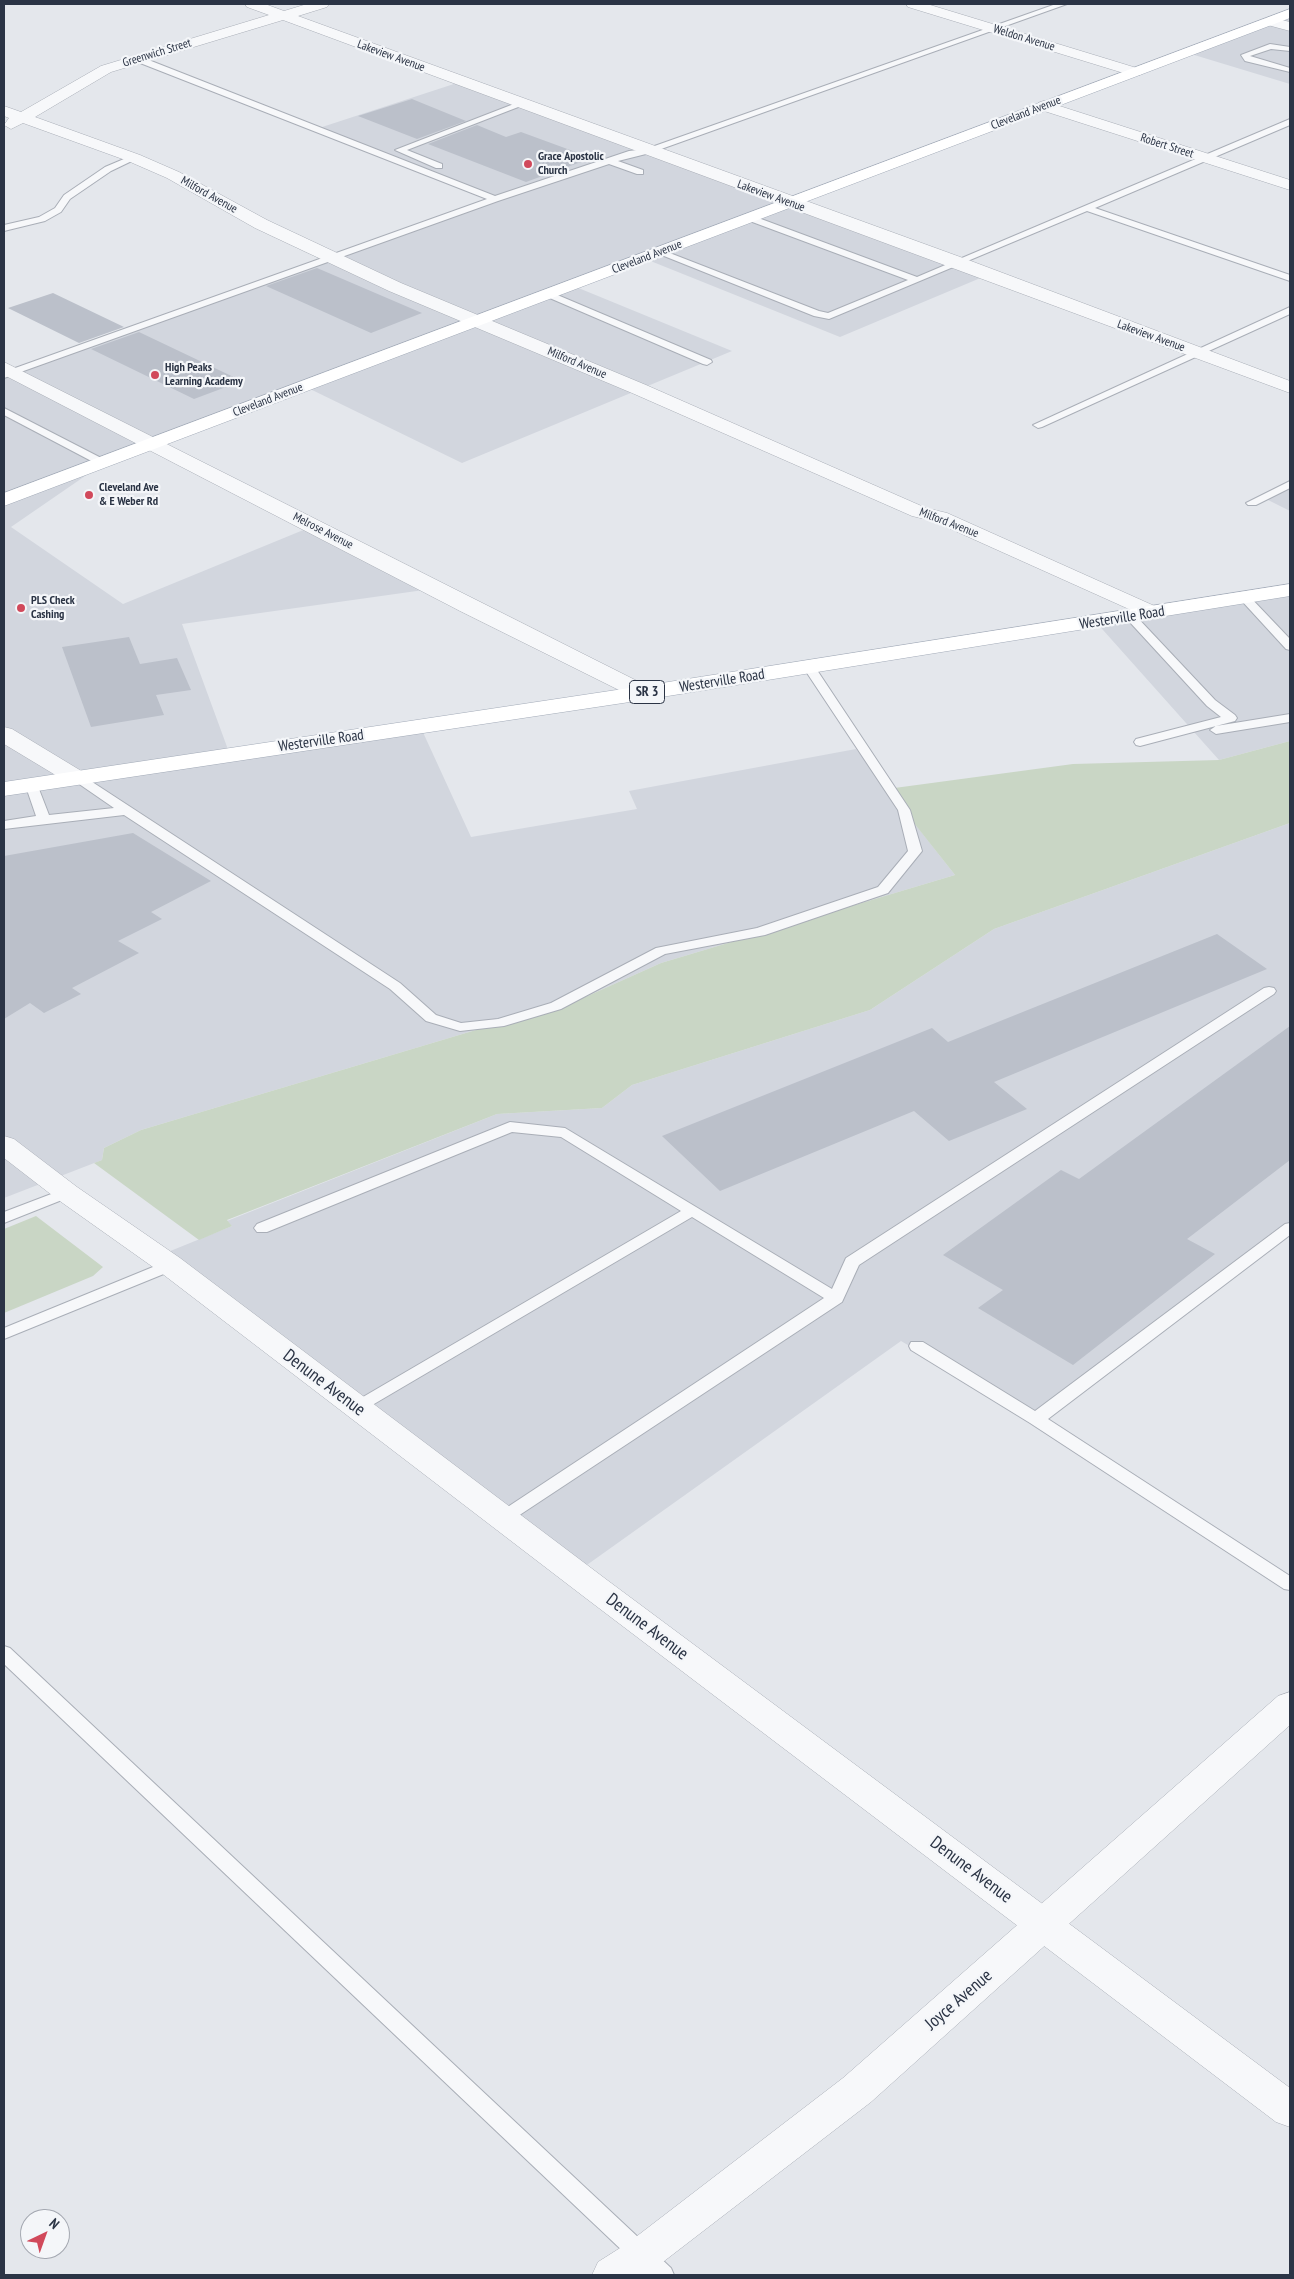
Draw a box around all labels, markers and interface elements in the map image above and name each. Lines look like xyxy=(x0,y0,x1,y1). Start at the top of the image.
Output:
street label: Weldon Avenue xyxy=(991,22,1057,54)
street label: Greenwich Street xyxy=(121,36,193,70)
street label: Lakeview Avenue xyxy=(355,37,427,75)
street label: Cleveland Avenue xyxy=(989,93,1063,133)
street label: Robert Street xyxy=(1139,131,1195,161)
place label: Grace Apostolic Church xyxy=(538,150,604,178)
marker: Grace Apostolic Church xyxy=(522,158,534,170)
street label: Milford Avenue xyxy=(178,174,240,216)
street label: Lakeview Avenue xyxy=(735,177,807,215)
street label: Cleveland Avenue xyxy=(610,237,684,277)
street label: Lakeview Avenue xyxy=(1115,317,1187,355)
street label: Milford Avenue xyxy=(545,344,609,382)
place label: High Peaks Learning Academy xyxy=(165,361,243,389)
marker: High Peaks Learning Academy xyxy=(149,369,161,381)
street label: Cleveland Avenue xyxy=(231,380,305,420)
place label: Cleveland Ave & E Weber Rd xyxy=(99,481,159,509)
marker: Cleveland Ave & E Weber Rd xyxy=(83,489,95,501)
street label: Milford Avenue xyxy=(917,505,981,541)
street label: Melrose Avenue xyxy=(290,510,356,552)
place label: PLS Check Cashing xyxy=(31,594,75,622)
marker: PLS Check Cashing xyxy=(15,602,27,614)
street label: Westerville Road xyxy=(1078,602,1166,634)
street label: Westerville Road xyxy=(678,665,766,697)
road number: SR 3 xyxy=(630,680,664,704)
street label: Westerville Road xyxy=(277,726,365,756)
street label: Denune Avenue xyxy=(279,1345,369,1421)
street label: Denune Avenue xyxy=(602,1589,692,1665)
street label: Denune Avenue xyxy=(926,1832,1016,1908)
street label: Joyce Avenue xyxy=(921,1965,997,2035)
north arrow xyxy=(20,2209,70,2259)
text: N xyxy=(46,2214,63,2233)

